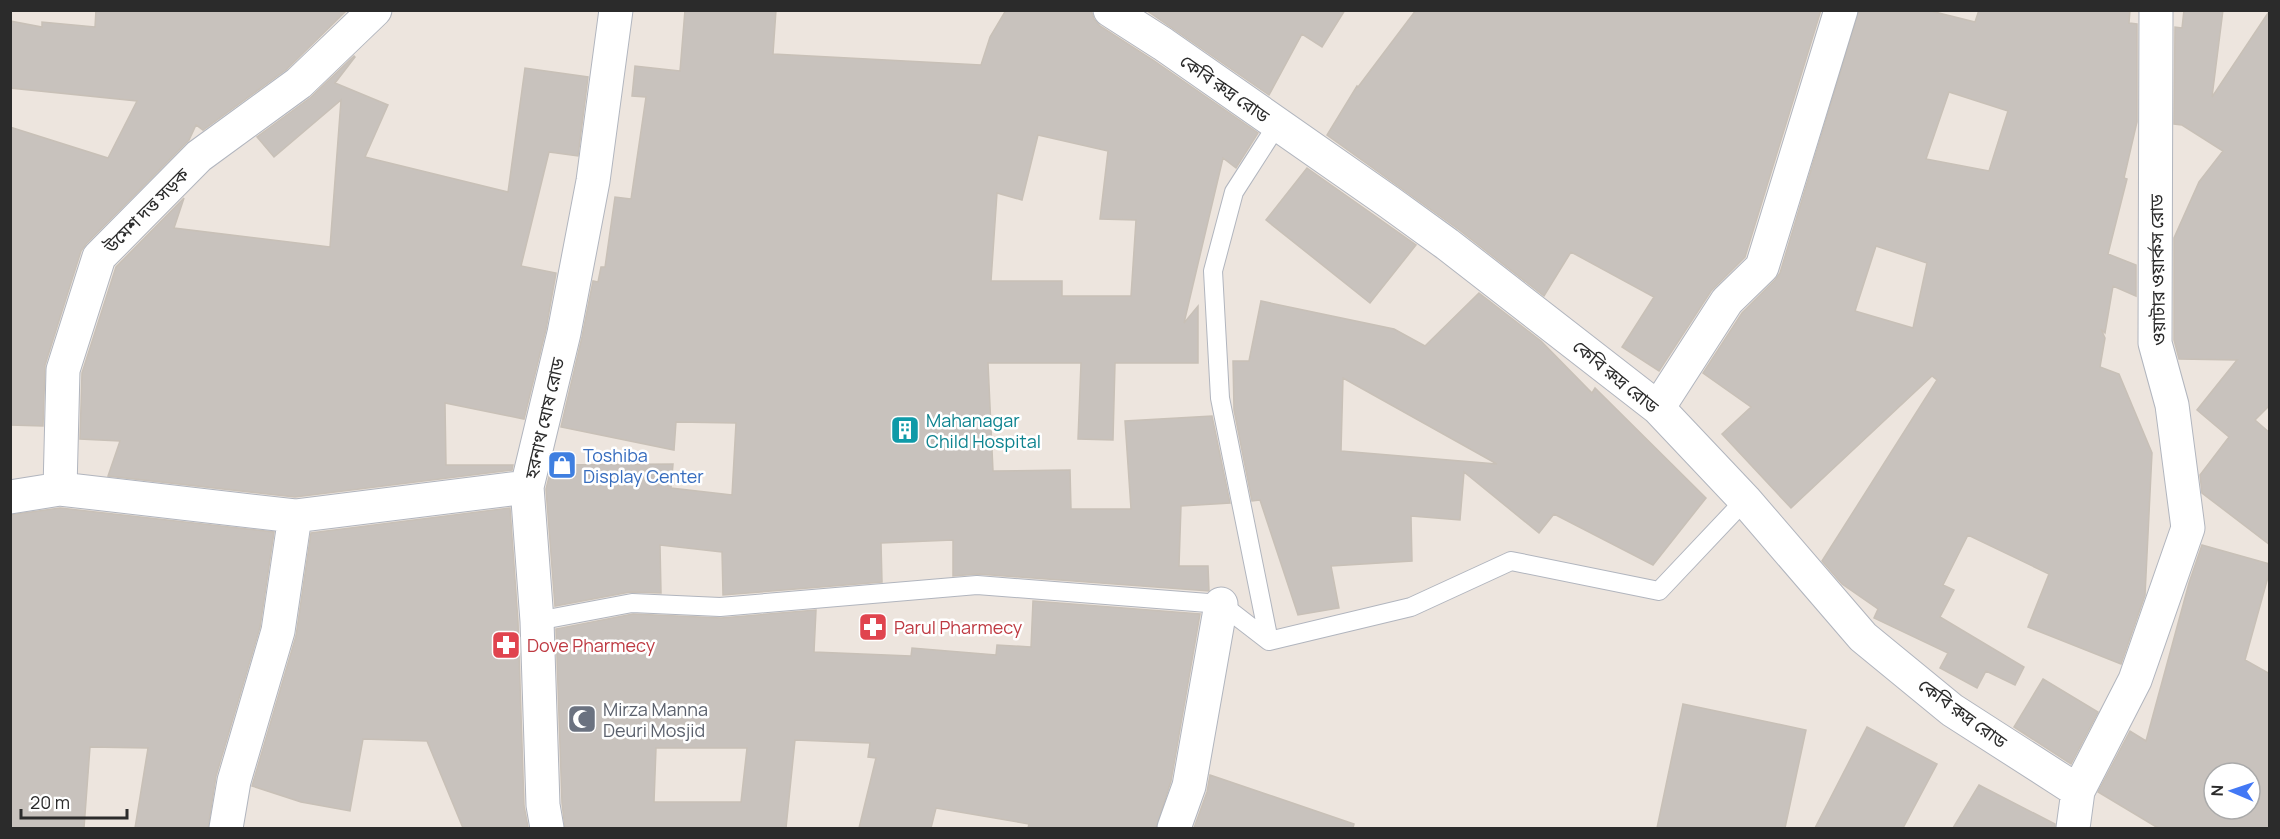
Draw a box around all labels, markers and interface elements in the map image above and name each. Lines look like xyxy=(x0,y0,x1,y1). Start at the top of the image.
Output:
street label: কেবি রুদ্র রোড xyxy=(1176,48,1275,128)
street label: উমেশ দত্ত সড়ক xyxy=(98,162,194,258)
street label: ওয়াটার ওয়ার্কস রোড xyxy=(2144,194,2170,346)
street label: কেবি রুদ্র রোড xyxy=(1568,334,1664,418)
street label: হরনাথ ঘোষ রোড xyxy=(518,355,570,482)
place label: Mahanagar Child Hospital xyxy=(926,408,1041,453)
building icon: Mahanagar Child Hospital xyxy=(889,414,921,446)
place label: Toshiba Display Center xyxy=(583,443,704,488)
shop icon: Toshiba Display Center xyxy=(546,449,578,481)
pharmacy icon: Parul Pharmecy xyxy=(857,611,889,643)
place label: Parul Pharmecy xyxy=(894,615,1023,639)
pharmacy icon: Dove Pharmecy xyxy=(490,629,522,661)
place label: Dove Pharmecy xyxy=(527,633,656,657)
street label: কেবি রুদ্র রোড xyxy=(1914,673,2012,753)
place label: Mirza Manna Deuri Mosjid xyxy=(603,697,708,742)
mosque icon: Mirza Manna Deuri Mosjid xyxy=(566,703,598,735)
north arrow xyxy=(2202,761,2262,821)
scale bar xyxy=(21,782,128,820)
text: N xyxy=(2206,784,2228,797)
text: 20 m xyxy=(30,790,70,814)

